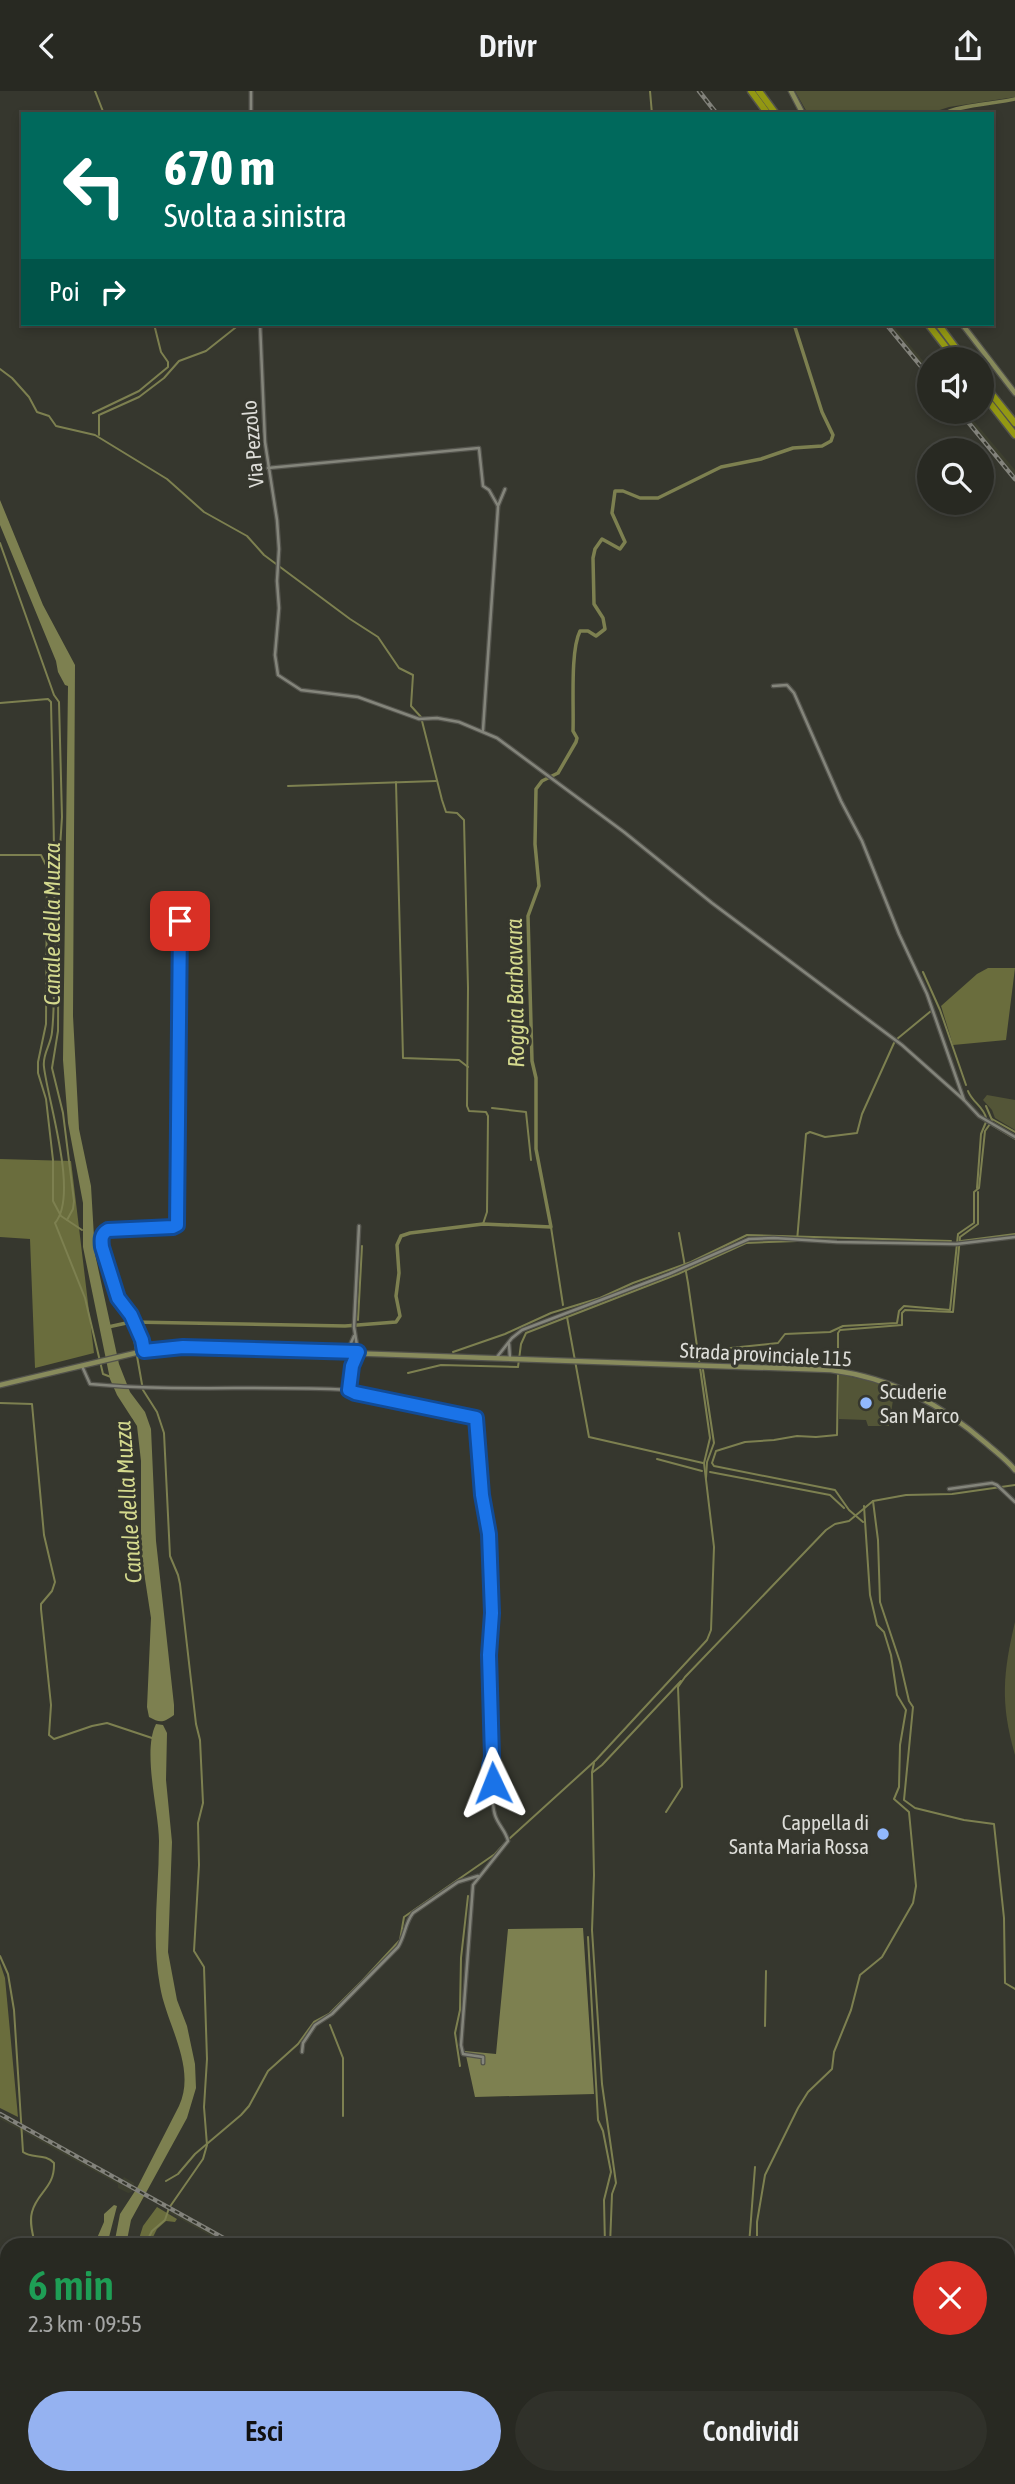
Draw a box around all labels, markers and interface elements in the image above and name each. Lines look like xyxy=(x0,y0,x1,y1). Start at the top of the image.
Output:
icon: back xyxy=(28,27,66,65)
text: Drivr xyxy=(479,27,536,64)
icon: share xyxy=(949,27,987,65)
text: 670 m xyxy=(164,139,275,195)
icon: left xyxy=(49,140,140,231)
text: Svolta a sinistra xyxy=(164,197,347,234)
icon: right xyxy=(94,273,132,311)
text: Poi xyxy=(49,277,80,307)
map controls xyxy=(917,347,994,515)
button: sound xyxy=(917,347,994,424)
street label: Via Pezzolo xyxy=(236,399,268,489)
button: search xyxy=(917,438,994,515)
water label: Canale della Muzza xyxy=(39,842,65,1005)
pin xyxy=(150,891,210,951)
icon: arrive xyxy=(161,902,199,940)
water label: Roggia Barbavara xyxy=(501,918,529,1068)
street label: Strada provinciale 115 xyxy=(679,1338,853,1370)
place label: Scuderie San Marco xyxy=(880,1379,959,1427)
marker: Scuderie San Marco xyxy=(858,1395,874,1411)
water label: Canale della Muzza xyxy=(109,1420,147,1584)
position arrow xyxy=(456,1746,530,1820)
place label: Cappella di Santa Maria Rossa xyxy=(729,1810,869,1858)
marker: Cappella di Santa Maria Rossa xyxy=(875,1826,891,1842)
text: 6 min xyxy=(28,2261,114,2309)
button: close xyxy=(913,2261,987,2335)
text: 2.3 km · 09:55 xyxy=(28,2311,142,2337)
button: Esci xyxy=(28,2391,501,2471)
button: Condividi xyxy=(515,2391,987,2471)

